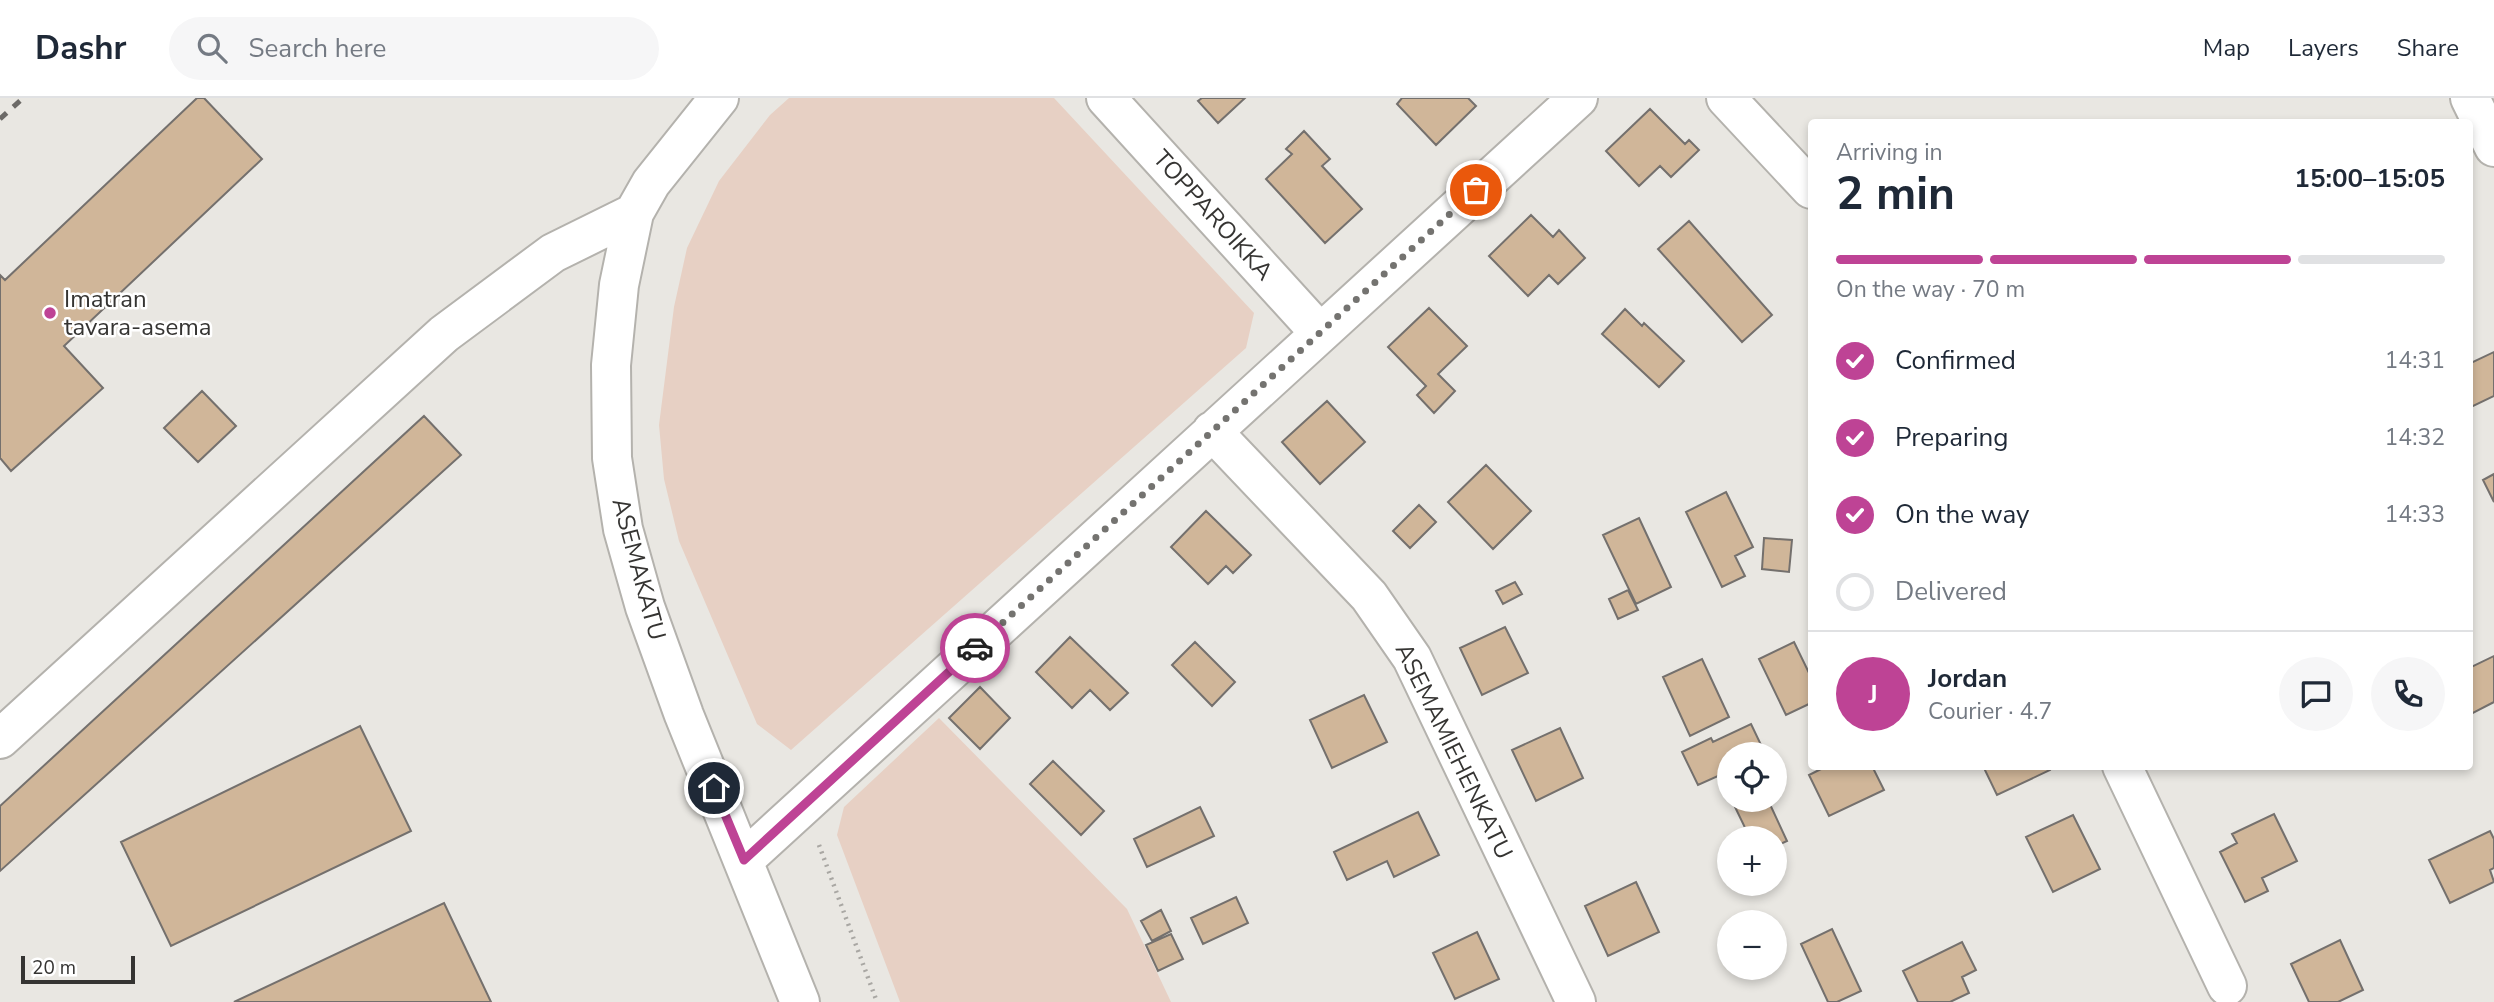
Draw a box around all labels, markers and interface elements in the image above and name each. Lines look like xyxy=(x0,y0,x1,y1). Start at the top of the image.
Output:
search box xyxy=(169,17,659,80)
text: Dashr xyxy=(35,26,127,71)
icon: search xyxy=(193,29,231,67)
text: Search here xyxy=(249,31,386,66)
text: Map xyxy=(2203,32,2250,64)
text: Layers xyxy=(2288,32,2359,64)
text: Share xyxy=(2397,32,2459,64)
text: Arriving in xyxy=(1836,137,1943,168)
street label: TOPPAROIKKA xyxy=(1146,143,1281,287)
pin xyxy=(1446,160,1506,220)
text: 15:00–15:05 xyxy=(2294,161,2445,196)
text: 2 min xyxy=(1836,162,1955,225)
icon: bag xyxy=(1457,171,1495,209)
text: On the way · 70 m xyxy=(1836,274,2025,305)
place label: Imatran tavara-asema xyxy=(64,283,212,343)
marker: Imatran tavara-asema xyxy=(42,305,58,321)
icon: check xyxy=(1836,342,1874,380)
text: Confirmed xyxy=(1895,343,2016,378)
text: 14:31 xyxy=(2385,345,2445,376)
icon: check xyxy=(1836,419,1874,457)
text: Preparing xyxy=(1895,420,2008,455)
text: 14:32 xyxy=(2385,422,2445,453)
street label: ASEMAKATU xyxy=(605,494,673,644)
icon: check xyxy=(1836,496,1874,534)
text: On the way xyxy=(1895,497,2029,532)
text: 14:33 xyxy=(2385,499,2445,530)
text: Delivered xyxy=(1895,574,2007,609)
courier xyxy=(940,613,1010,683)
icon: car xyxy=(956,629,994,667)
street label: ASEMAMIEHENKATU xyxy=(1388,638,1520,864)
button: chat xyxy=(2279,657,2353,731)
button: phone xyxy=(2371,657,2445,731)
text: Jordan xyxy=(1928,661,2007,696)
text: J xyxy=(1868,677,1878,712)
text: Courier · 4.7 xyxy=(1928,696,2052,727)
map controls xyxy=(1717,742,1787,980)
button: locate xyxy=(1717,742,1787,812)
pin xyxy=(684,758,744,818)
icon: home xyxy=(695,769,733,807)
button: + xyxy=(1717,826,1787,896)
button: − xyxy=(1717,910,1787,980)
scale bar xyxy=(21,953,135,985)
text: 20 m xyxy=(32,955,76,981)

